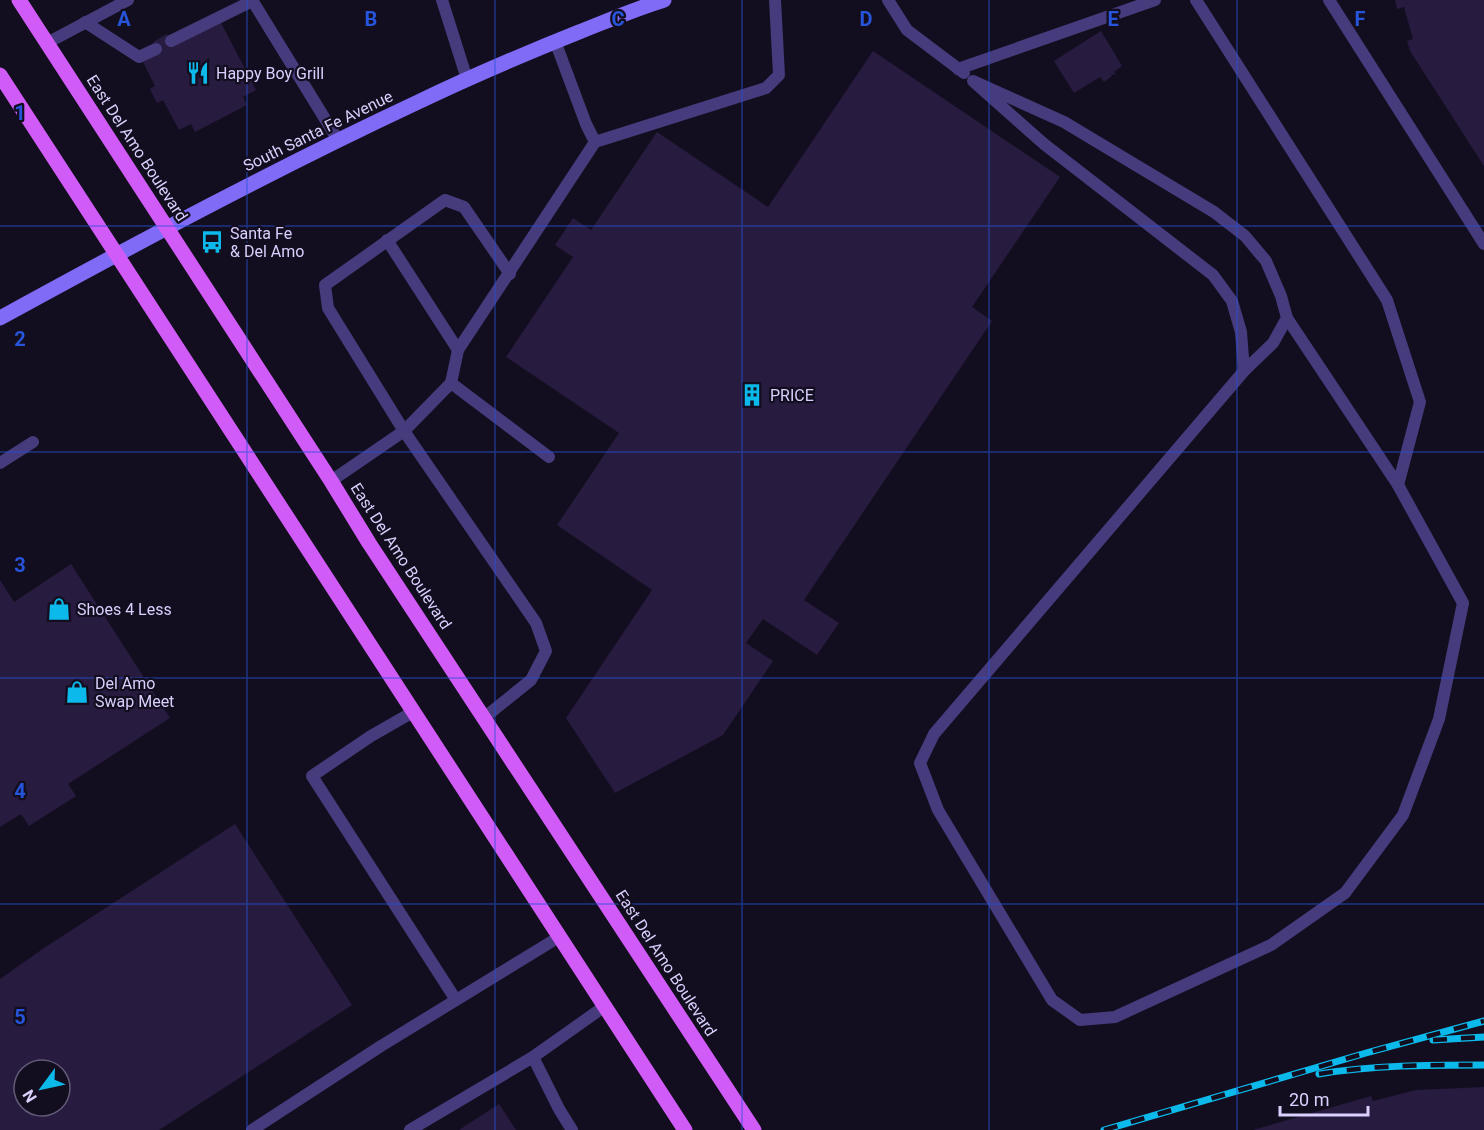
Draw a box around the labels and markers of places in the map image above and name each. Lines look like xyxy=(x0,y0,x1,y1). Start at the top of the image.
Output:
restaurant icon: Happy Boy Grill xyxy=(185,60,211,86)
place label: Happy Boy Grill xyxy=(216,64,324,83)
place label: Santa Fe & Del Amo xyxy=(230,224,304,261)
bus stop icon: Santa Fe & Del Amo xyxy=(199,229,225,255)
building icon: PRICE xyxy=(739,382,765,408)
place label: PRICE xyxy=(770,386,814,405)
shop icon: Shoes 4 Less xyxy=(46,596,72,622)
place label: Shoes 4 Less xyxy=(77,600,172,619)
place label: Del Amo Swap Meet xyxy=(95,674,174,711)
shop icon: Del Amo Swap Meet xyxy=(64,679,90,705)

